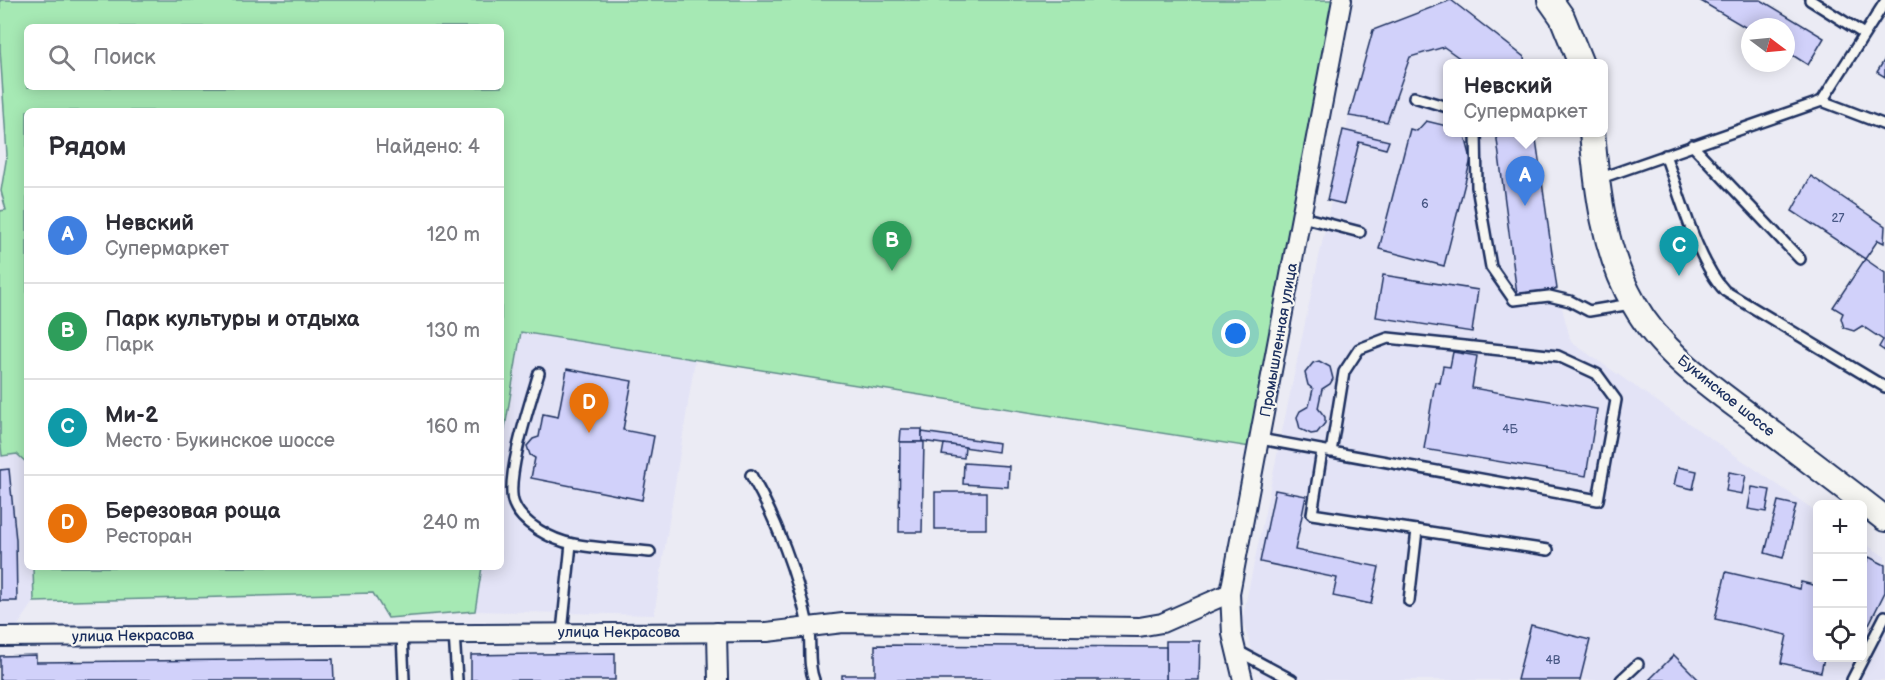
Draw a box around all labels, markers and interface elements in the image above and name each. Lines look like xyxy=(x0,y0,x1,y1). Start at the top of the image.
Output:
north arrow xyxy=(1741,18,1795,72)
search box xyxy=(24,24,504,90)
icon: search xyxy=(45,41,78,74)
text: Поиск xyxy=(93,44,156,71)
popup xyxy=(1443,59,1608,137)
text: Невский xyxy=(1463,73,1552,100)
text: Супермаркет xyxy=(1463,100,1588,124)
text: Рядом xyxy=(48,132,126,163)
text: Найдено: 4 xyxy=(375,135,480,159)
pin: A xyxy=(1506,156,1544,206)
house number: 6 xyxy=(1421,197,1429,212)
text: Невский xyxy=(105,210,194,237)
house number: 27 xyxy=(1832,211,1845,226)
pin: B xyxy=(872,222,912,271)
text: A xyxy=(61,223,74,247)
text: 120 m xyxy=(427,223,480,247)
pin: C xyxy=(1660,226,1698,276)
text: Супермаркет xyxy=(105,237,229,261)
street label: Промышленная улица xyxy=(1256,261,1302,419)
text: Парк культуры и отдыха xyxy=(105,306,359,333)
text: B xyxy=(60,319,75,343)
text: 130 m xyxy=(426,319,480,343)
your location xyxy=(1221,319,1250,348)
text: Парк xyxy=(105,333,154,357)
street label: Букинское шоссе xyxy=(1673,351,1779,441)
pin: D xyxy=(570,384,608,433)
text: Ми-2 xyxy=(105,402,158,429)
text: C xyxy=(60,415,75,439)
text: 160 m xyxy=(426,415,480,439)
house number: 4Б xyxy=(1502,422,1518,437)
text: Место · Букинское шоссе xyxy=(105,429,335,453)
text: Березовая роща xyxy=(105,498,280,525)
map controls xyxy=(1813,500,1867,662)
button: + xyxy=(1813,500,1867,554)
text: D xyxy=(61,511,74,535)
text: 240 m xyxy=(423,511,480,535)
text: Ресторан xyxy=(105,525,192,549)
button: − xyxy=(1813,554,1867,608)
button: locate xyxy=(1813,608,1867,662)
street label: улица Некрасова xyxy=(558,623,680,642)
street label: улица Некрасова xyxy=(72,625,194,647)
house number: 4В xyxy=(1546,653,1561,668)

